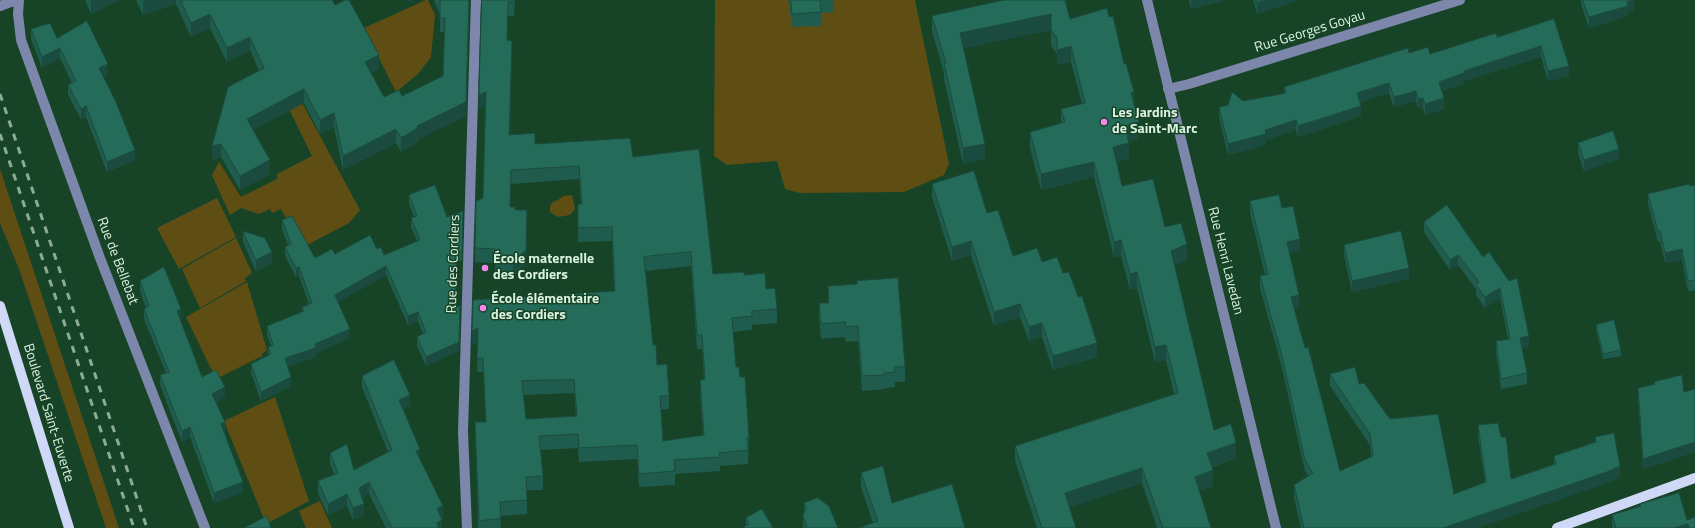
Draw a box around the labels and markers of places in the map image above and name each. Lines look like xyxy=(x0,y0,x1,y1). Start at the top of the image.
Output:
place label: Les Jardins de Saint-Marc xyxy=(1112,106,1197,138)
marker: Les Jardins de Saint-Marc xyxy=(1099,117,1109,127)
place label: École maternelle des Cordiers xyxy=(493,252,594,284)
marker: École maternelle des Cordiers xyxy=(480,263,490,273)
place label: École élémentaire des Cordiers xyxy=(491,292,599,324)
marker: École élémentaire des Cordiers xyxy=(478,303,488,313)

